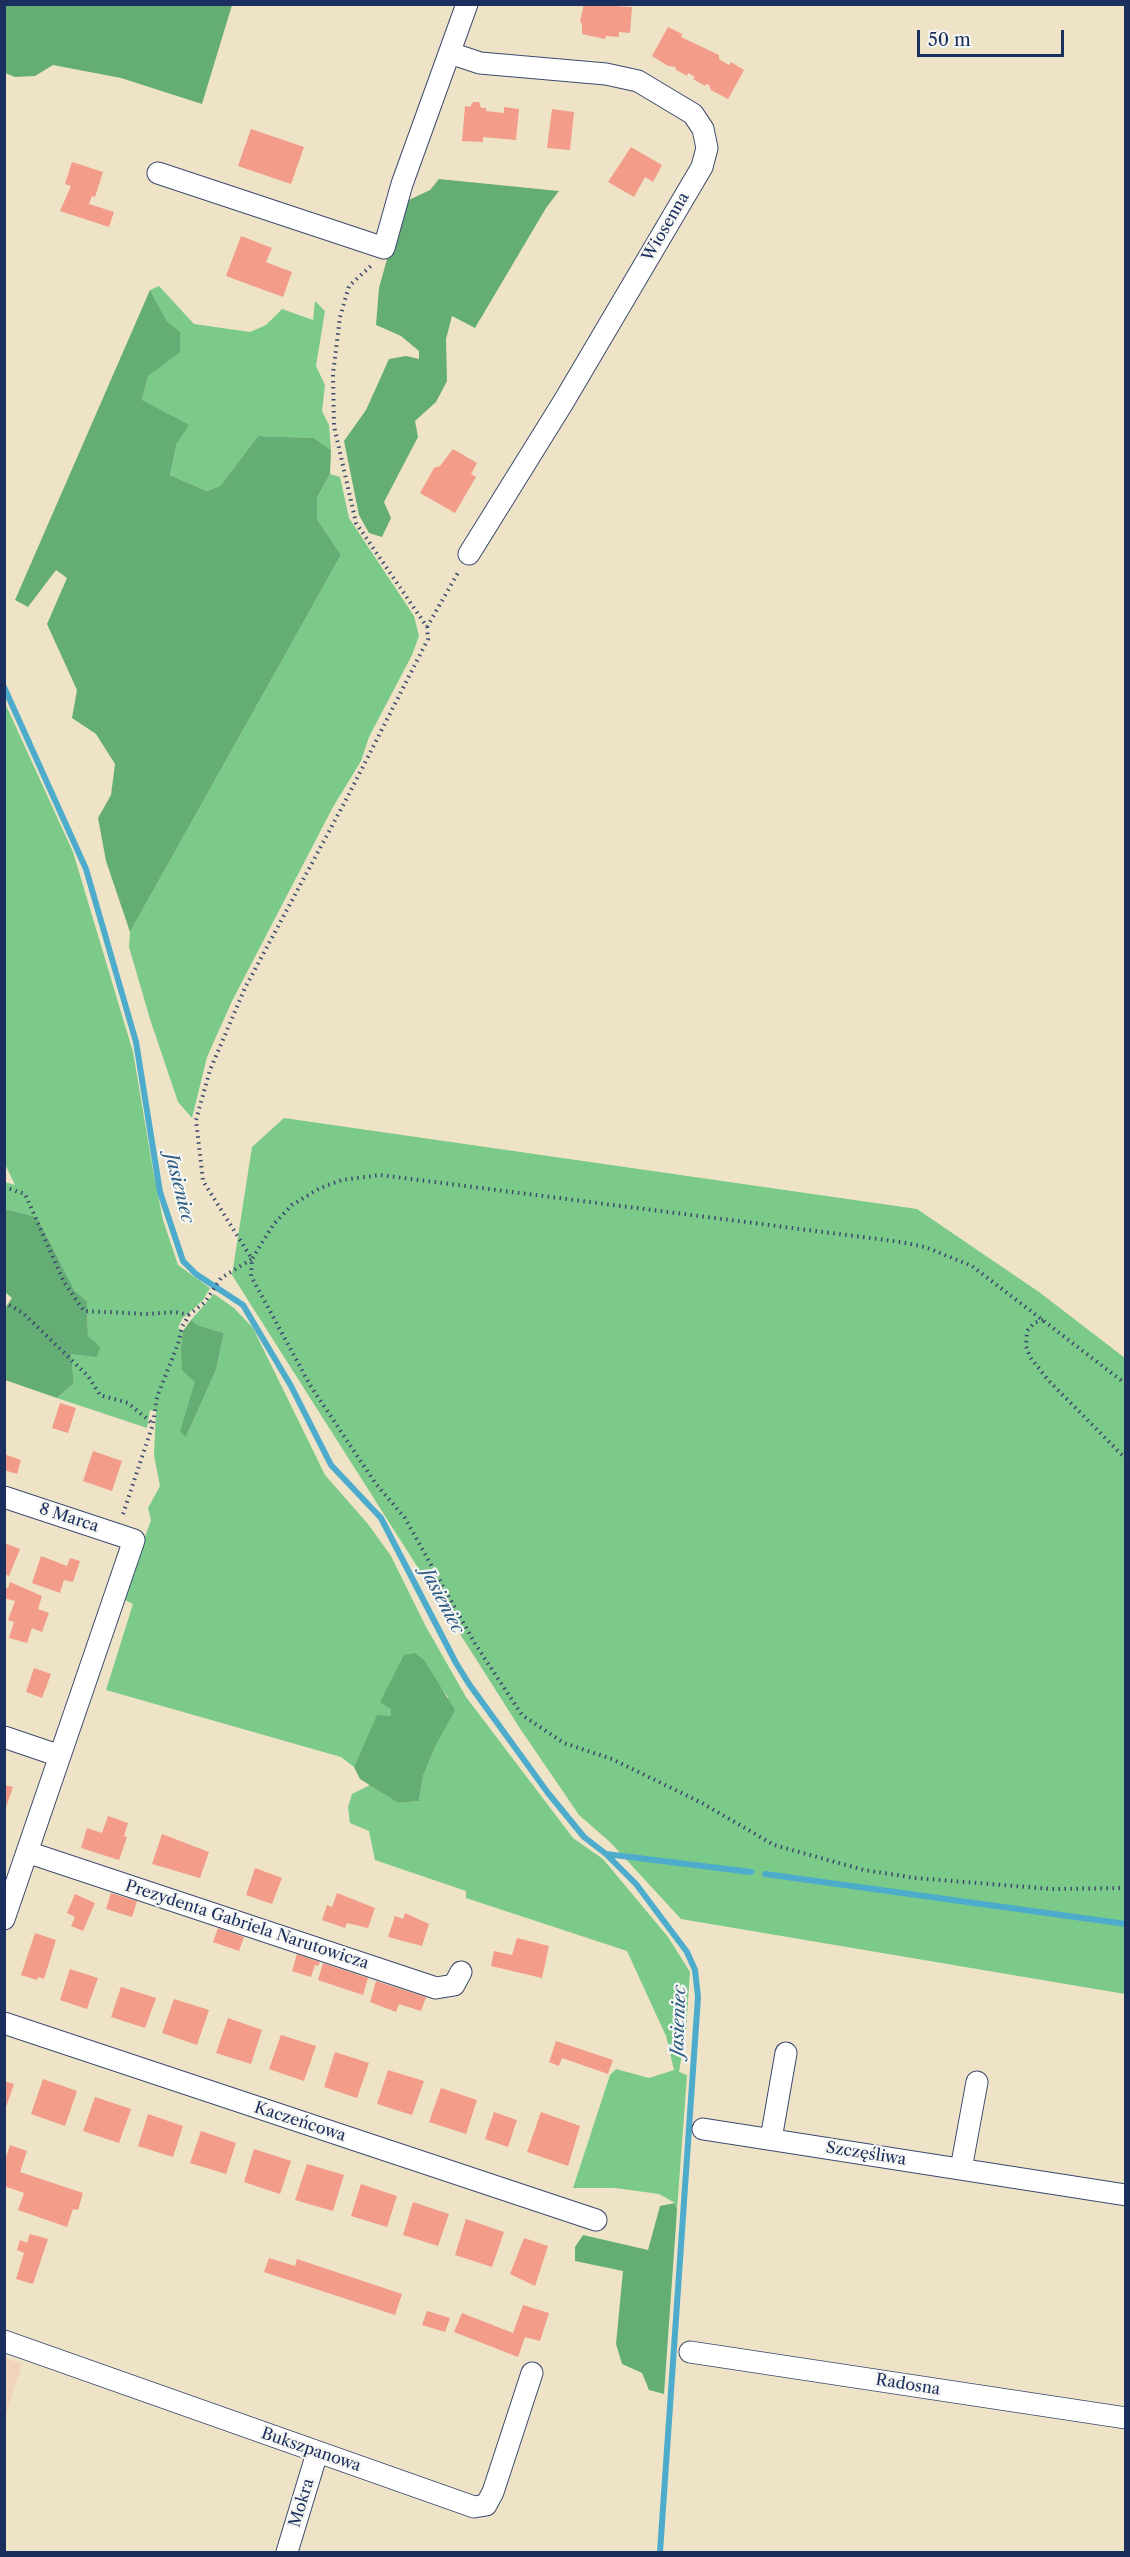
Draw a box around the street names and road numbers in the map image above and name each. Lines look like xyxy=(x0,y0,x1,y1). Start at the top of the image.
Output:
street label: Wiosenna xyxy=(639,189,693,265)
street label: 8 Marca xyxy=(37,1499,101,1537)
street label: Prezydenta Gabriela Narutowicza xyxy=(123,1876,371,1974)
street label: Kaczeńcowa xyxy=(252,2098,348,2146)
street label: Szczęśliwa xyxy=(825,2138,907,2170)
street label: Radosna xyxy=(874,2370,942,2400)
street label: Bukszpanowa xyxy=(259,2424,363,2476)
street label: Mokra xyxy=(286,2476,318,2530)

